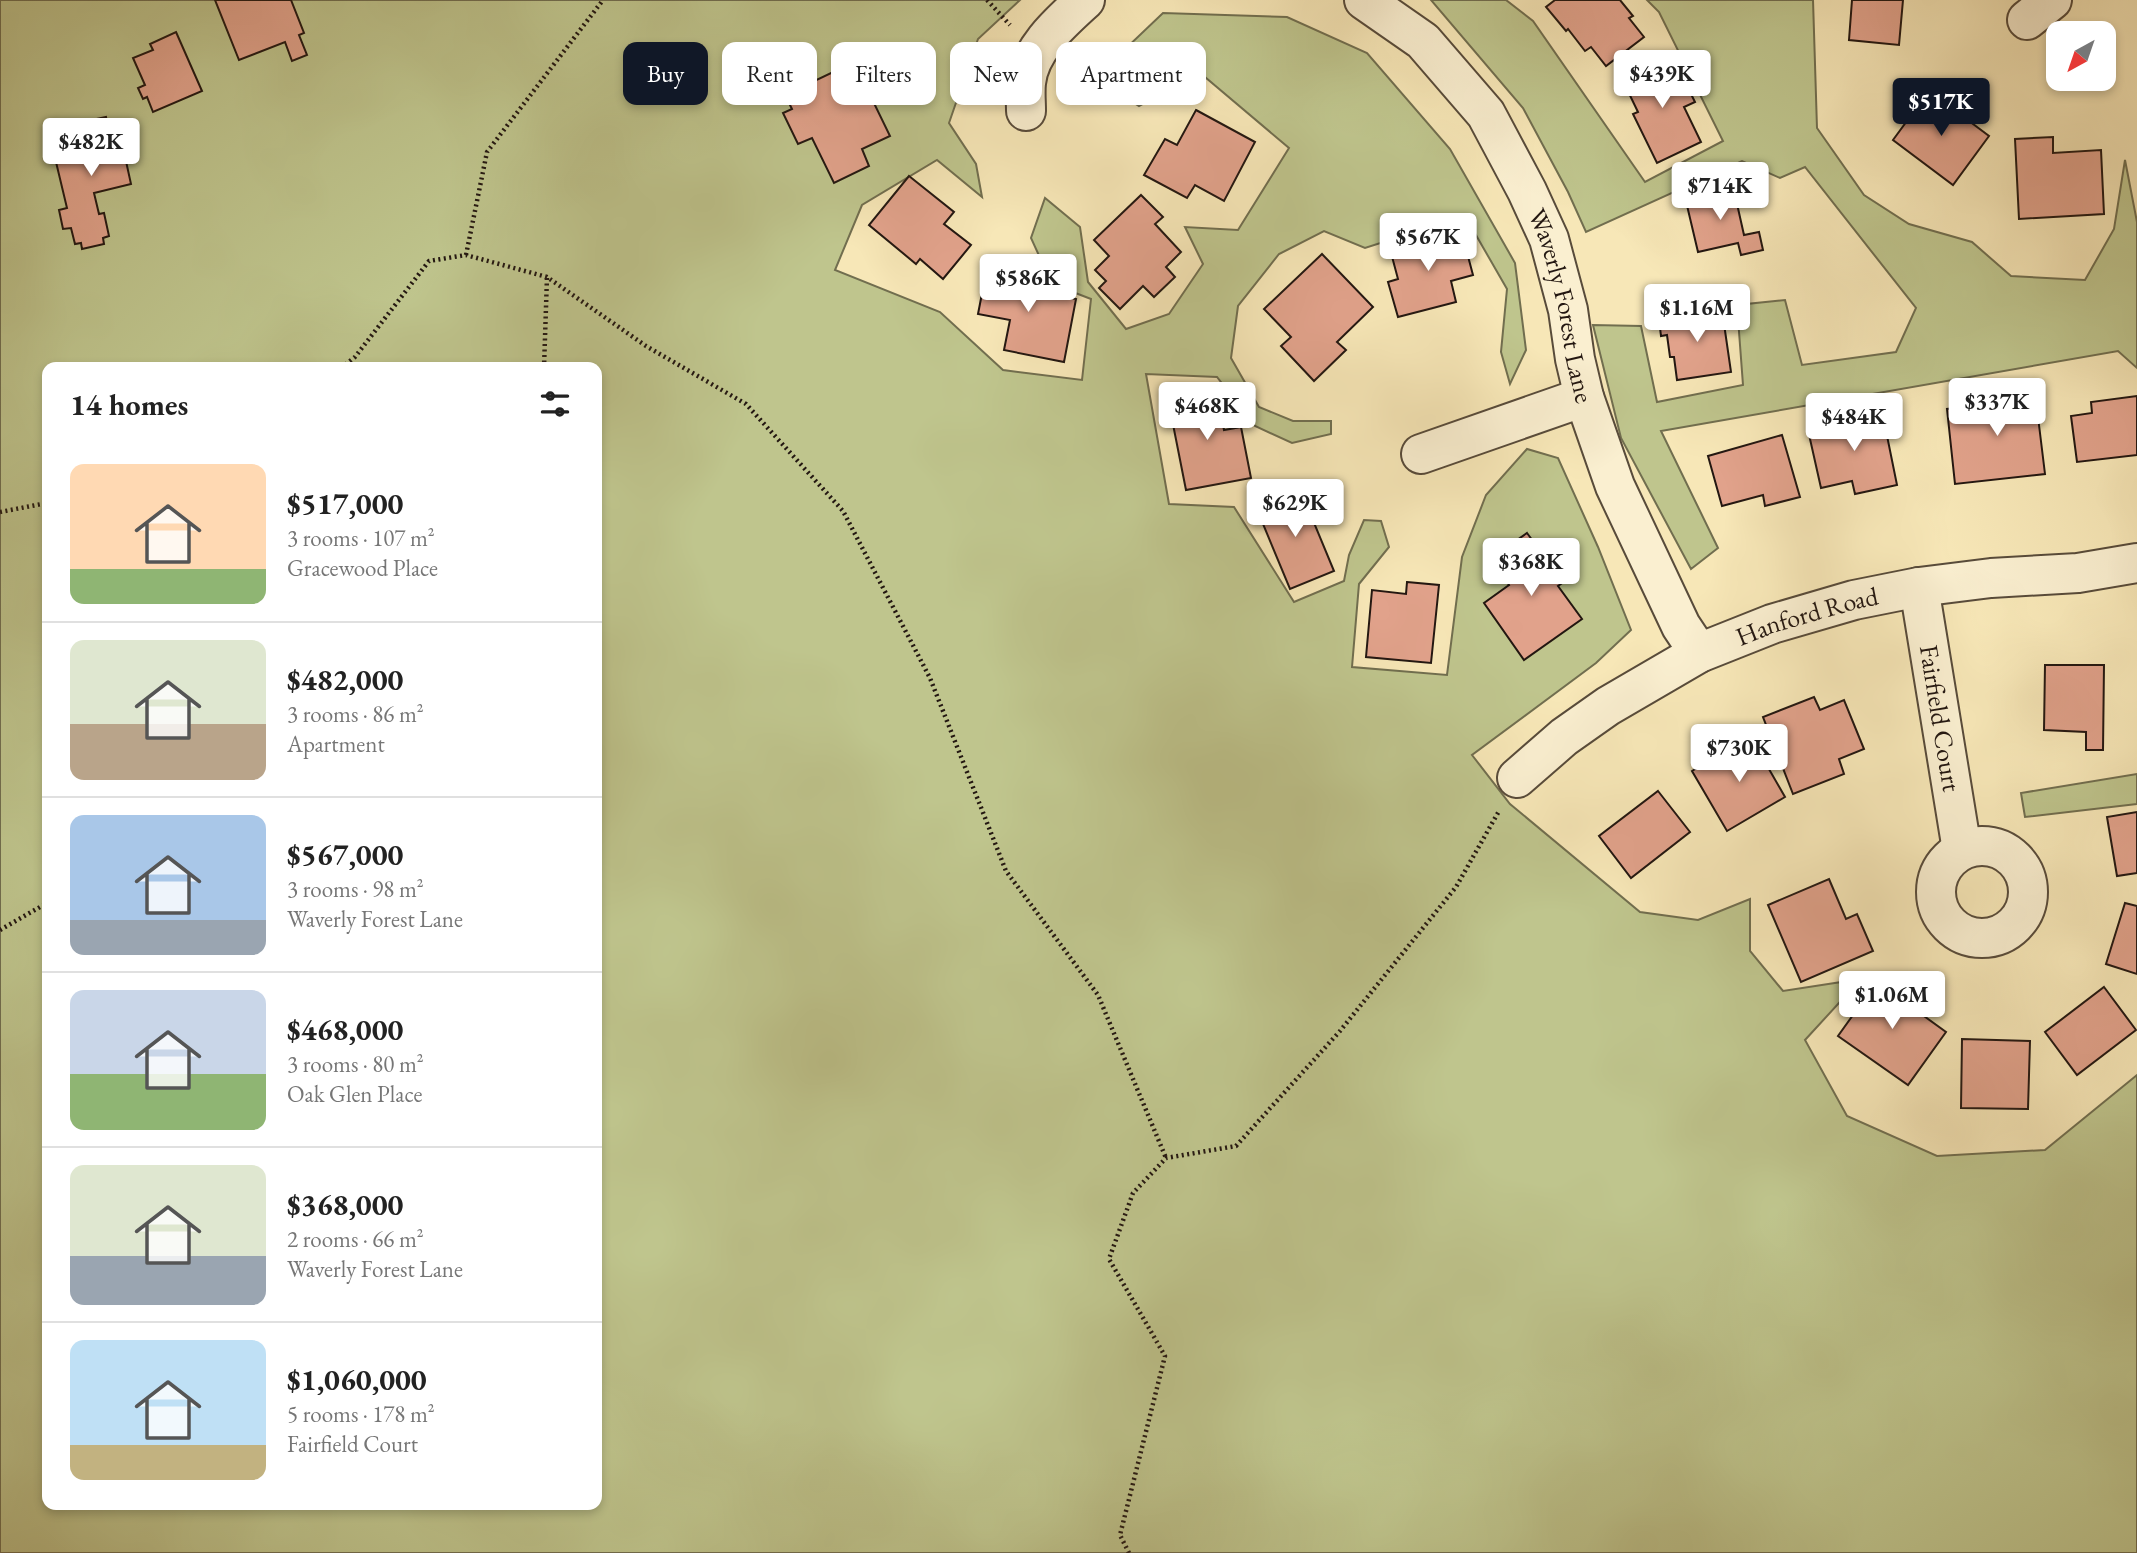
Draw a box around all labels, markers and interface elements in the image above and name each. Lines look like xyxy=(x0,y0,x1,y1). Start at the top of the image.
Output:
north arrow xyxy=(2046,21,2116,91)
map controls xyxy=(2046,21,2116,91)
chip: Buy xyxy=(623,42,708,105)
chip: Rent xyxy=(722,42,817,105)
chip: Filters xyxy=(831,42,936,105)
chip: New xyxy=(950,42,1042,105)
chip: Apartment xyxy=(1056,42,1206,105)
pin: $439K xyxy=(1613,50,1711,110)
text: $439K xyxy=(1630,58,1694,88)
pin: $517K xyxy=(1892,78,1990,138)
text: $517K xyxy=(1909,86,1973,116)
pin: $482K xyxy=(42,118,140,178)
text: $482K xyxy=(59,126,123,156)
pin: $714K xyxy=(1671,162,1769,222)
text: $714K xyxy=(1688,170,1752,200)
street label: Waverly Forest Lane xyxy=(1520,203,1602,407)
pin: $567K xyxy=(1379,214,1477,273)
text: $567K xyxy=(1396,221,1460,251)
pin: $586K xyxy=(979,254,1077,314)
text: $586K xyxy=(996,262,1060,292)
pin: $1.16M xyxy=(1640,284,1754,344)
text: $1.16M xyxy=(1660,292,1734,322)
pin: $337K xyxy=(1948,378,2046,438)
pin: $468K xyxy=(1158,382,1256,442)
text: 14 homes xyxy=(70,385,188,424)
icon: filters xyxy=(536,385,574,423)
text: $337K xyxy=(1965,386,2029,416)
text: $468K xyxy=(1175,390,1239,420)
pin: $484K xyxy=(1805,393,1903,453)
text: $484K xyxy=(1822,401,1886,431)
pin: $629K xyxy=(1246,480,1344,539)
text: $517,000 xyxy=(287,484,403,523)
text: $629K xyxy=(1263,487,1327,517)
icon: home xyxy=(126,492,210,576)
text: 3 rooms · 107 m² xyxy=(287,523,435,553)
pin: $368K xyxy=(1482,538,1580,598)
text: $368K xyxy=(1499,546,1563,576)
text: Gracewood Place xyxy=(287,553,438,583)
street label: Hanford Road xyxy=(1731,578,1882,654)
street label: Fairfield Court xyxy=(1912,642,1969,794)
text: $482,000 xyxy=(287,660,403,699)
icon: home xyxy=(126,668,210,752)
text: 3 rooms · 86 m² xyxy=(287,699,424,729)
pin: $730K xyxy=(1690,724,1788,784)
text: Apartment xyxy=(287,729,385,759)
text: $730K xyxy=(1707,732,1771,762)
text: $567,000 xyxy=(287,835,403,874)
icon: home xyxy=(126,843,210,927)
text: 3 rooms · 98 m² xyxy=(287,874,424,904)
text: Waverly Forest Lane xyxy=(287,904,463,934)
pin: $1.06M xyxy=(1835,972,1949,1031)
text: $1.06M xyxy=(1855,979,1929,1009)
text: $468,000 xyxy=(287,1010,403,1049)
icon: home xyxy=(126,1018,210,1102)
text: 3 rooms · 80 m² xyxy=(287,1049,424,1079)
text: Oak Glen Place xyxy=(287,1079,422,1109)
text: $368,000 xyxy=(287,1185,403,1224)
icon: home xyxy=(126,1193,210,1277)
text: 2 rooms · 66 m² xyxy=(287,1224,424,1254)
text: Waverly Forest Lane xyxy=(287,1254,463,1284)
text: $1,060,000 xyxy=(287,1360,427,1399)
icon: home xyxy=(126,1368,210,1452)
text: 5 rooms · 178 m² xyxy=(287,1399,435,1429)
text: Fairfield Court xyxy=(287,1429,418,1459)

